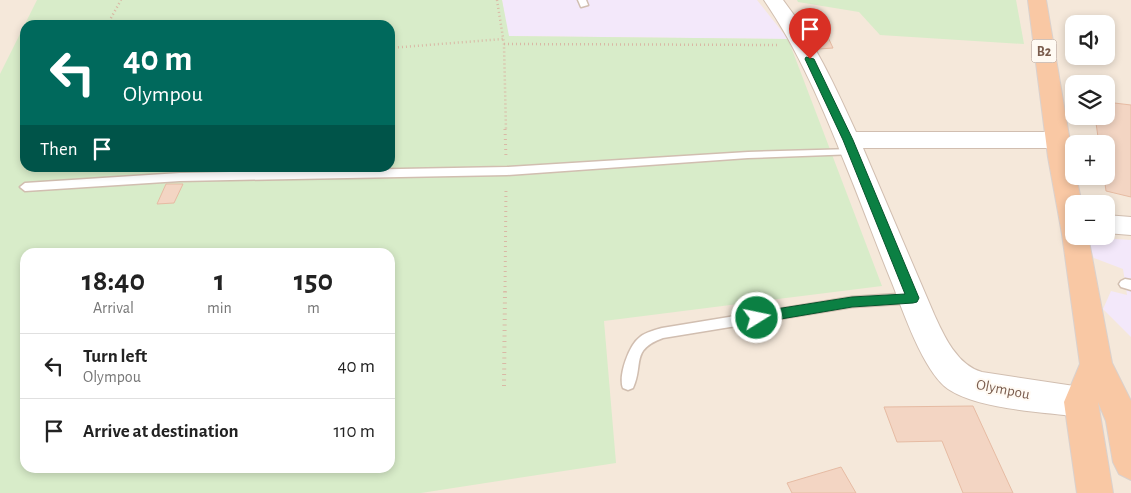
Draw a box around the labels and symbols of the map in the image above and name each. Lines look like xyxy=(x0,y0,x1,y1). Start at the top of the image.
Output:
pin xyxy=(789,8,831,59)
road number: B2 xyxy=(1032,40,1056,62)
position arrow xyxy=(730,291,782,343)
street label: Olympou xyxy=(975,377,1031,402)

